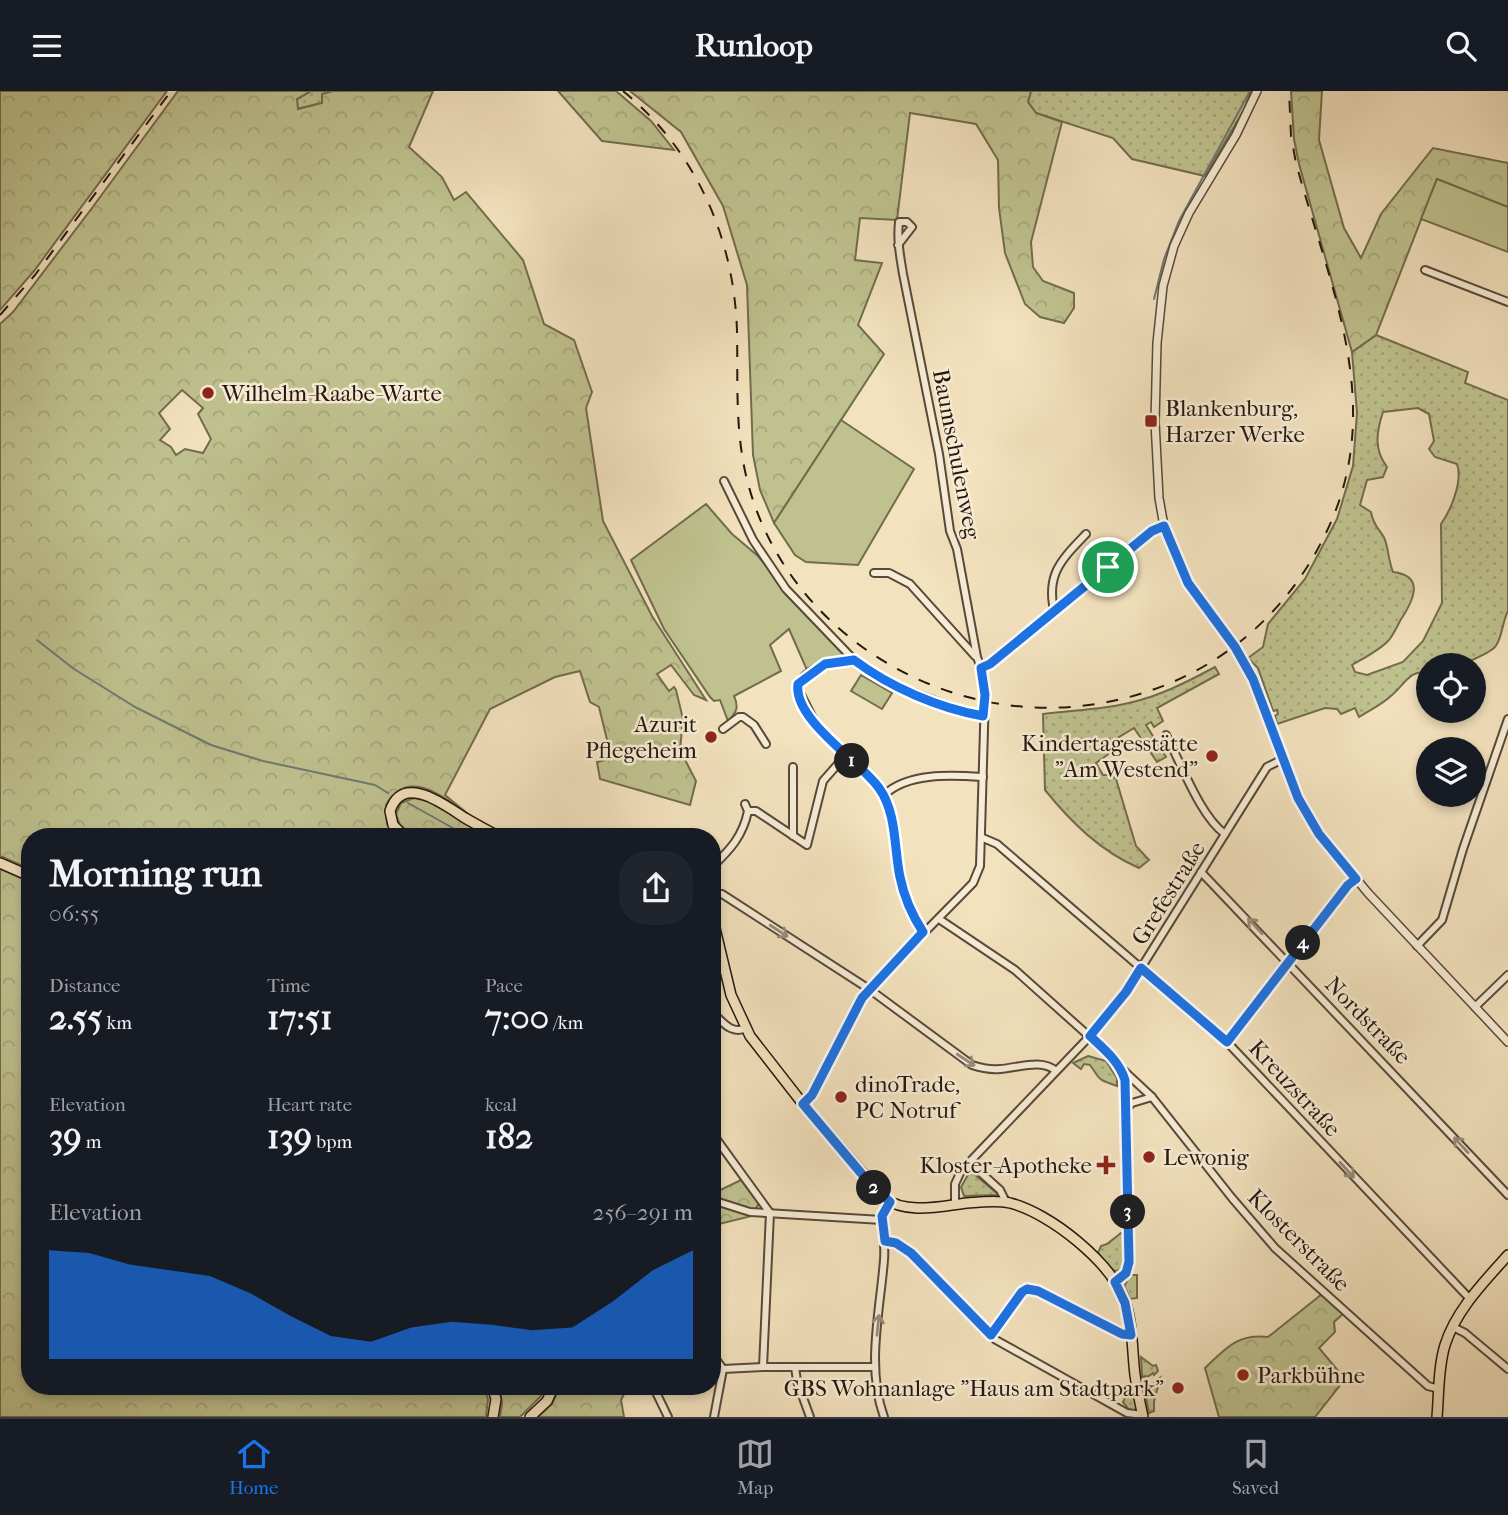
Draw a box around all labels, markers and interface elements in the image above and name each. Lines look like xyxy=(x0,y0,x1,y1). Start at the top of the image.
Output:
icon: menu xyxy=(28,27,66,65)
text: Runloop xyxy=(695,27,813,64)
icon: search xyxy=(1442,27,1480,65)
street label: Baumschulenweg xyxy=(927,367,986,542)
place label: Wilhelm-Raabe-Warte xyxy=(221,380,442,407)
marker: Wilhelm-Raabe-Warte xyxy=(200,385,216,401)
place label: Blankenburg, Harzer Werke xyxy=(1165,395,1305,448)
marker: Blankenburg, Harzer Werke xyxy=(1143,413,1159,429)
pin xyxy=(1078,537,1138,597)
icon: arrive xyxy=(1089,548,1127,586)
map controls xyxy=(1416,653,1486,807)
button: locate xyxy=(1416,653,1486,723)
place label: Azurit Pflegeheim xyxy=(585,711,697,764)
marker: Azurit Pflegeheim xyxy=(703,729,719,745)
place label: Kindertagesstätte "Am Westend" xyxy=(1021,730,1198,783)
button: layers xyxy=(1416,737,1486,807)
pin: 1 xyxy=(834,743,870,779)
marker: Kindertagesstätte "Am Westend" xyxy=(1204,748,1220,764)
text: 1 xyxy=(848,749,855,771)
street label: Grefestraße xyxy=(1126,836,1211,950)
text: Morning run xyxy=(49,851,262,896)
button: share xyxy=(619,851,693,925)
text: 06:55 xyxy=(49,900,99,927)
one-way arrow xyxy=(1247,917,1263,935)
one-way arrow xyxy=(769,924,788,939)
pin: 4 xyxy=(1286,925,1320,961)
text: 4 xyxy=(1297,931,1308,953)
street label: Nordstraße xyxy=(1319,971,1416,1070)
text: Distance xyxy=(49,975,120,997)
text: Time xyxy=(267,975,310,997)
text: Pace xyxy=(485,975,523,997)
text: 2.55 xyxy=(49,997,102,1038)
text: 17:51 xyxy=(267,997,332,1038)
text: 7:00 xyxy=(485,997,549,1038)
text: km xyxy=(102,1012,132,1034)
text: /km xyxy=(549,1012,583,1034)
street label: Kreuzstraße xyxy=(1243,1035,1346,1142)
one-way arrow xyxy=(956,1053,975,1068)
place label: dinoTrade, PC Notruf xyxy=(855,1071,961,1124)
marker: dinoTrade, PC Notruf xyxy=(833,1089,849,1105)
text: Elevation xyxy=(49,1094,126,1116)
text: Heart rate xyxy=(267,1094,352,1116)
text: kcal xyxy=(485,1094,517,1116)
text: 39 xyxy=(49,1116,82,1157)
text: 139 xyxy=(267,1116,312,1157)
text: 182 xyxy=(485,1116,533,1157)
text: m xyxy=(82,1131,102,1153)
text: bpm xyxy=(312,1131,352,1153)
one-way arrow xyxy=(1453,1137,1470,1154)
place label: Lewonig xyxy=(1163,1144,1249,1171)
marker: Lewonig xyxy=(1141,1149,1157,1165)
place label: Kloster-Apotheke xyxy=(919,1152,1092,1179)
marker: Kloster-Apotheke xyxy=(1098,1157,1114,1173)
one-way arrow xyxy=(1339,1161,1356,1178)
pin: 2 xyxy=(856,1171,892,1205)
text: 2 xyxy=(869,1176,878,1198)
street label: Klosterstraße xyxy=(1242,1184,1355,1297)
pin: 3 xyxy=(1110,1195,1146,1229)
text: Elevation xyxy=(49,1199,142,1226)
text: 256–291 m xyxy=(593,1199,693,1226)
text: 3 xyxy=(1124,1200,1131,1222)
one-way arrow xyxy=(871,1315,884,1337)
place label: Parkbühne xyxy=(1257,1362,1365,1389)
marker: Parkbühne xyxy=(1235,1367,1251,1383)
place label: GBS Wohnanlage "Haus am Stadtpark" xyxy=(784,1375,1164,1402)
marker: GBS Wohnanlage "Haus am Stadtpark" xyxy=(1170,1380,1186,1396)
tab: Home xyxy=(229,1435,278,1499)
tab: Map xyxy=(736,1435,774,1499)
tab: Saved xyxy=(1232,1435,1279,1499)

